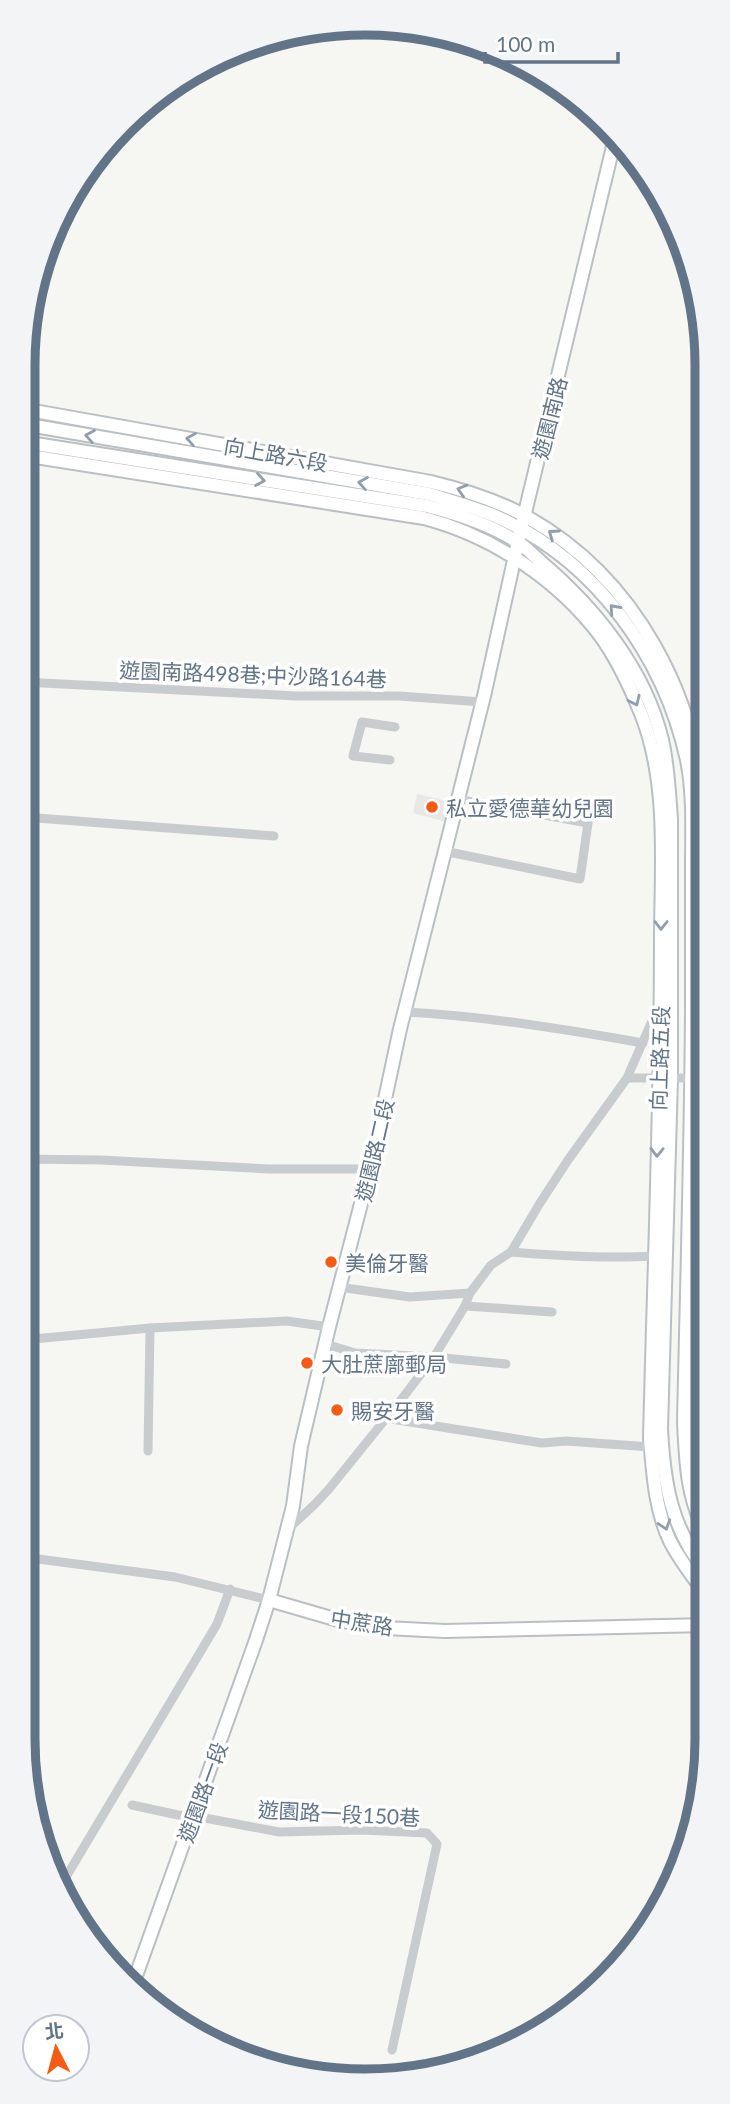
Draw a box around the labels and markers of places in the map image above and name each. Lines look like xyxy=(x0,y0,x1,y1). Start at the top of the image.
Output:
place label: 私立愛德華幼兒園 xyxy=(446,795,614,820)
marker: 私立愛德華幼兒園 xyxy=(424,799,440,815)
place label: 美倫牙醫 xyxy=(345,1250,429,1275)
marker: 美倫牙醫 xyxy=(323,1254,339,1270)
place label: 大肚蔗廍郵局 xyxy=(321,1351,447,1376)
marker: 大肚蔗廍郵局 xyxy=(299,1355,315,1371)
place label: 賜安牙醫 xyxy=(351,1398,435,1423)
marker: 賜安牙醫 xyxy=(329,1402,345,1418)

